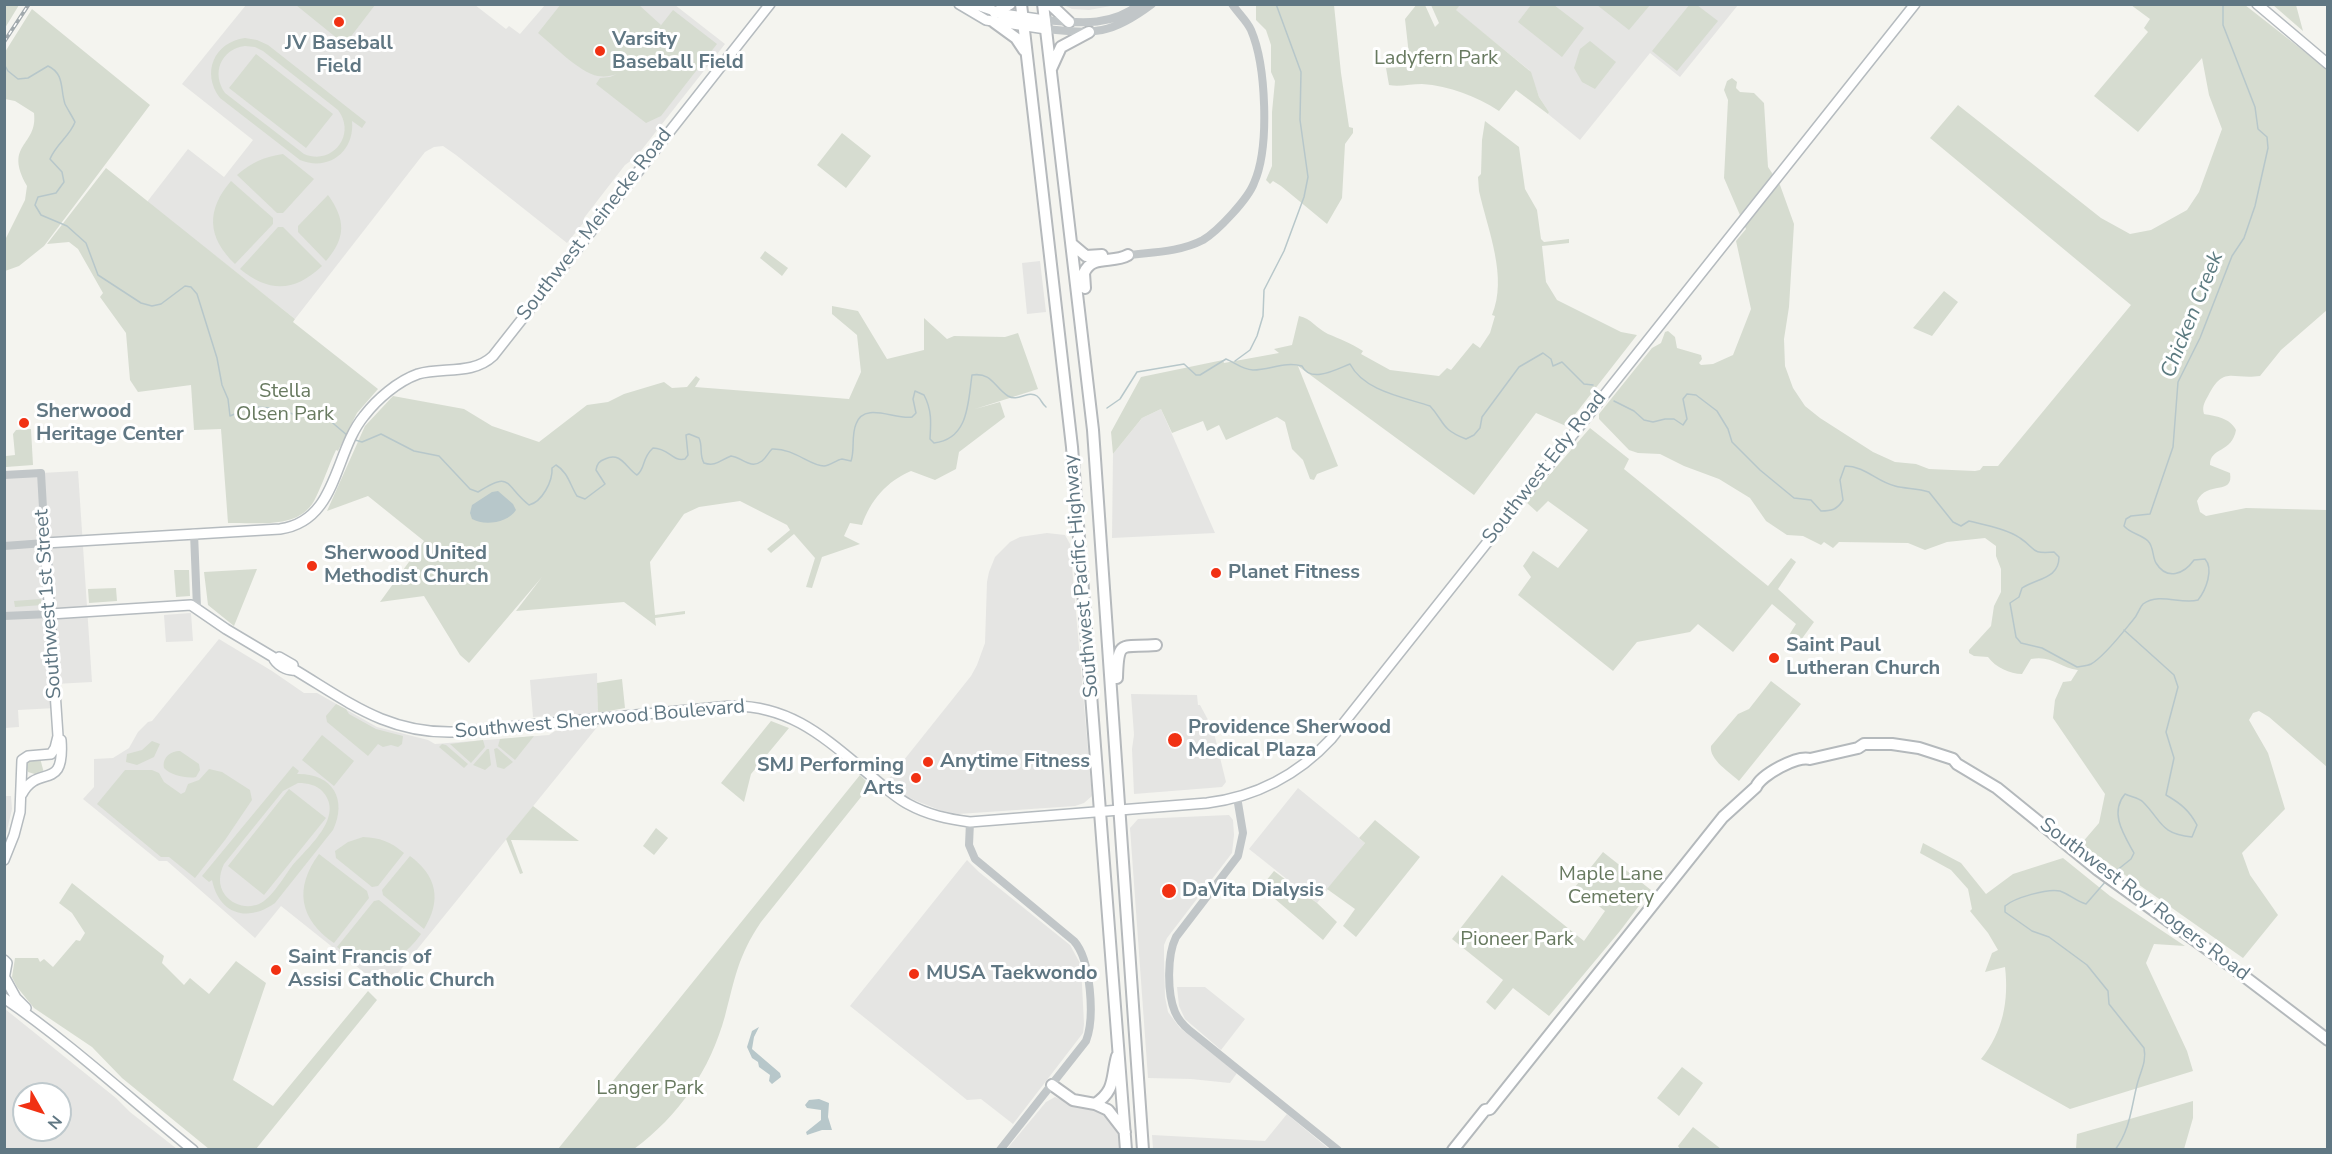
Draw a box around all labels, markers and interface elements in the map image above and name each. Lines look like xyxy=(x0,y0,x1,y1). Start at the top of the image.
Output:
marker: JV Baseball Field xyxy=(332,15,346,29)
place label: Varsity Baseball Field xyxy=(612,28,744,75)
place label: JV Baseball Field xyxy=(285,32,393,79)
marker: Varsity Baseball Field xyxy=(593,44,607,58)
park label: Ladyfern Park xyxy=(1374,47,1498,71)
street label: Southwest Meinecke Road xyxy=(512,124,678,326)
water label: Chicken Creek xyxy=(2156,248,2230,382)
park label: Stella Olsen Park xyxy=(236,380,334,427)
street label: Southwest Edy Road xyxy=(1478,387,1612,549)
place label: Sherwood Heritage Center xyxy=(36,400,184,447)
marker: Sherwood Heritage Center xyxy=(17,416,31,430)
street label: Southwest Pacific Highway xyxy=(1059,453,1105,699)
street label: Southwest 1st Street xyxy=(30,508,68,700)
place label: Sherwood United Methodist Church xyxy=(324,542,489,589)
marker: Sherwood United Methodist Church xyxy=(305,559,319,573)
place label: Planet Fitness xyxy=(1228,561,1360,585)
marker: Planet Fitness xyxy=(1209,566,1223,580)
place label: Saint Paul Lutheran Church xyxy=(1786,634,1940,681)
marker: Saint Paul Lutheran Church xyxy=(1767,651,1781,665)
street label: Southwest Sherwood Boulevard xyxy=(454,695,746,745)
place label: Providence Sherwood Medical Plaza xyxy=(1188,716,1391,763)
marker: Providence Sherwood Medical Plaza xyxy=(1166,731,1184,749)
place label: Anytime Fitness xyxy=(940,750,1090,774)
place label: SMJ Performing Arts xyxy=(757,754,904,801)
marker: Anytime Fitness xyxy=(921,755,935,769)
marker: SMJ Performing Arts xyxy=(909,771,923,785)
street label: Southwest Roy Rogers Road xyxy=(2034,813,2254,987)
park label: Maple Lane Cemetery xyxy=(1559,863,1663,910)
place label: DaVita Dialysis xyxy=(1182,879,1324,903)
marker: DaVita Dialysis xyxy=(1160,882,1178,900)
park label: Pioneer Park xyxy=(1460,928,1574,952)
place label: Saint Francis of Assisi Catholic Church xyxy=(288,946,495,993)
place label: MUSA Taekwondo xyxy=(926,962,1098,986)
marker: Saint Francis of Assisi Catholic Church xyxy=(269,963,283,977)
marker: MUSA Taekwondo xyxy=(907,967,921,981)
park label: Langer Park xyxy=(596,1077,704,1101)
north arrow xyxy=(12,1082,72,1142)
text: N xyxy=(42,1110,67,1134)

